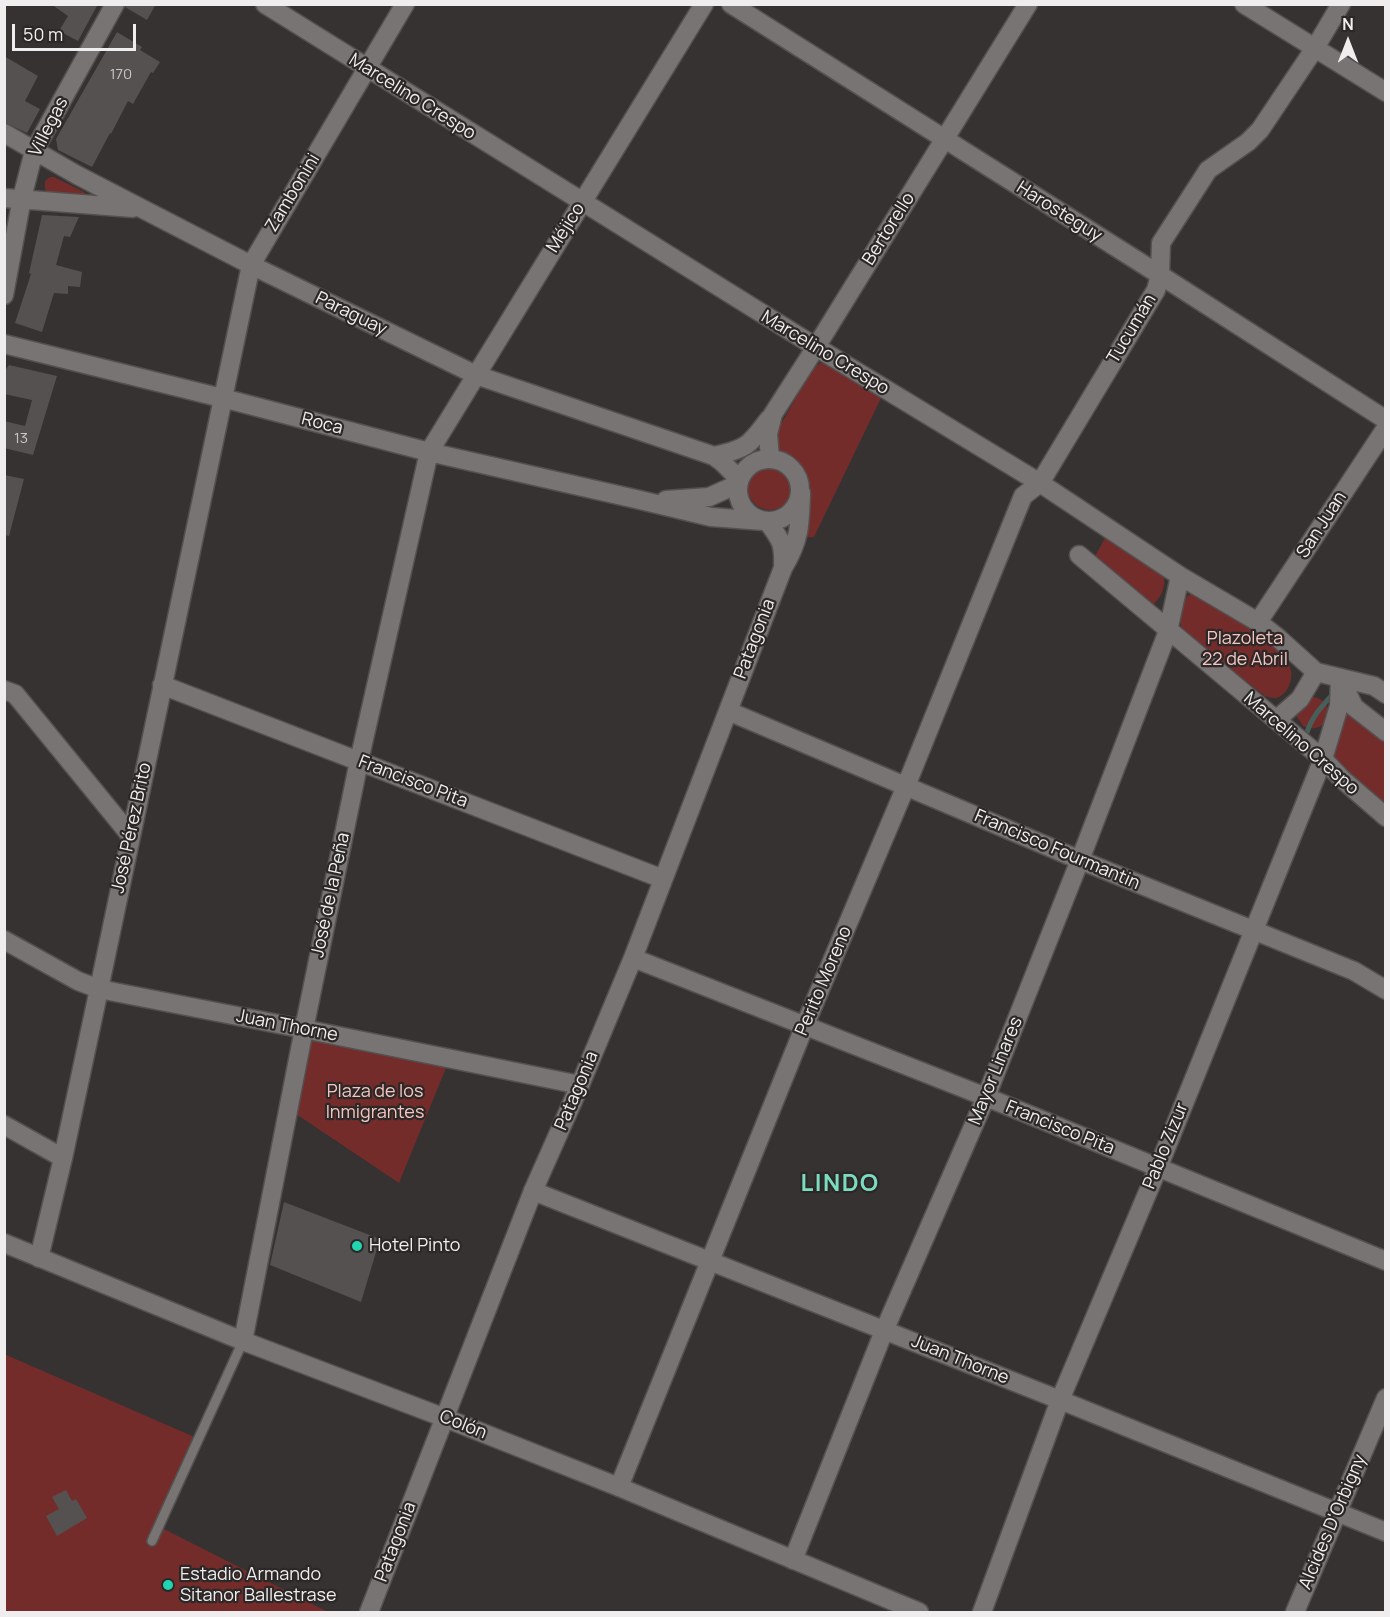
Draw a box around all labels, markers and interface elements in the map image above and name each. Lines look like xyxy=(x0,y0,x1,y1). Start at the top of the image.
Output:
scale bar xyxy=(15,12,140,50)
north arrow xyxy=(1318,12,1378,72)
text: N xyxy=(1342,13,1354,35)
text: 50 m xyxy=(23,22,63,46)
street label: Marcelino Crespo xyxy=(345,49,479,145)
house number: 170 xyxy=(110,66,132,84)
street label: Villegas xyxy=(25,94,73,160)
street label: Zambonini xyxy=(261,150,325,236)
street label: Harosteguy xyxy=(1012,177,1106,247)
street label: Bertorello xyxy=(858,189,920,269)
street label: Méjico xyxy=(542,199,590,257)
street label: Paraguay xyxy=(312,287,390,341)
street label: Tucumán xyxy=(1103,290,1161,368)
street label: Marcelino Crespo xyxy=(757,306,893,400)
street label: Roca xyxy=(299,408,345,440)
house number: 13 xyxy=(14,430,28,448)
street label: San Juan xyxy=(1292,488,1352,562)
street label: Patagonia xyxy=(730,596,780,682)
park label: Plazoleta 22 de Abril xyxy=(1202,628,1288,670)
street label: Marcelino Crespo xyxy=(1239,688,1363,800)
street label: Francisco Pita xyxy=(355,751,471,813)
street label: José Pérez Brito xyxy=(108,761,156,895)
street label: Francisco Fourmantin xyxy=(971,805,1143,895)
street label: José de la Peña xyxy=(307,831,355,959)
street label: Perito Moreno xyxy=(791,923,857,1039)
street label: Juan Thorne xyxy=(234,1006,340,1046)
street label: Mayor Linares xyxy=(964,1014,1028,1128)
street label: Patagonia xyxy=(551,1048,603,1134)
park label: Plaza de los Inmigrantes xyxy=(326,1081,424,1124)
street label: Francisco Pita xyxy=(1002,1096,1118,1160)
street label: Pablo Zizur xyxy=(1139,1100,1193,1192)
district label: LINDO xyxy=(800,1170,880,1198)
place label: Hotel Pinto xyxy=(369,1235,460,1257)
marker: Hotel Pinto xyxy=(350,1239,364,1253)
street label: Juan Thorne xyxy=(908,1331,1012,1389)
street label: Colón xyxy=(436,1406,490,1444)
street label: Alcides D'Orbigny xyxy=(1295,1451,1371,1593)
street label: Patagonia xyxy=(371,1499,421,1585)
place label: Estadio Armando Sitanor Ballestrase xyxy=(180,1564,337,1606)
marker: Estadio Armando Sitanor Ballestrase xyxy=(161,1578,175,1592)

